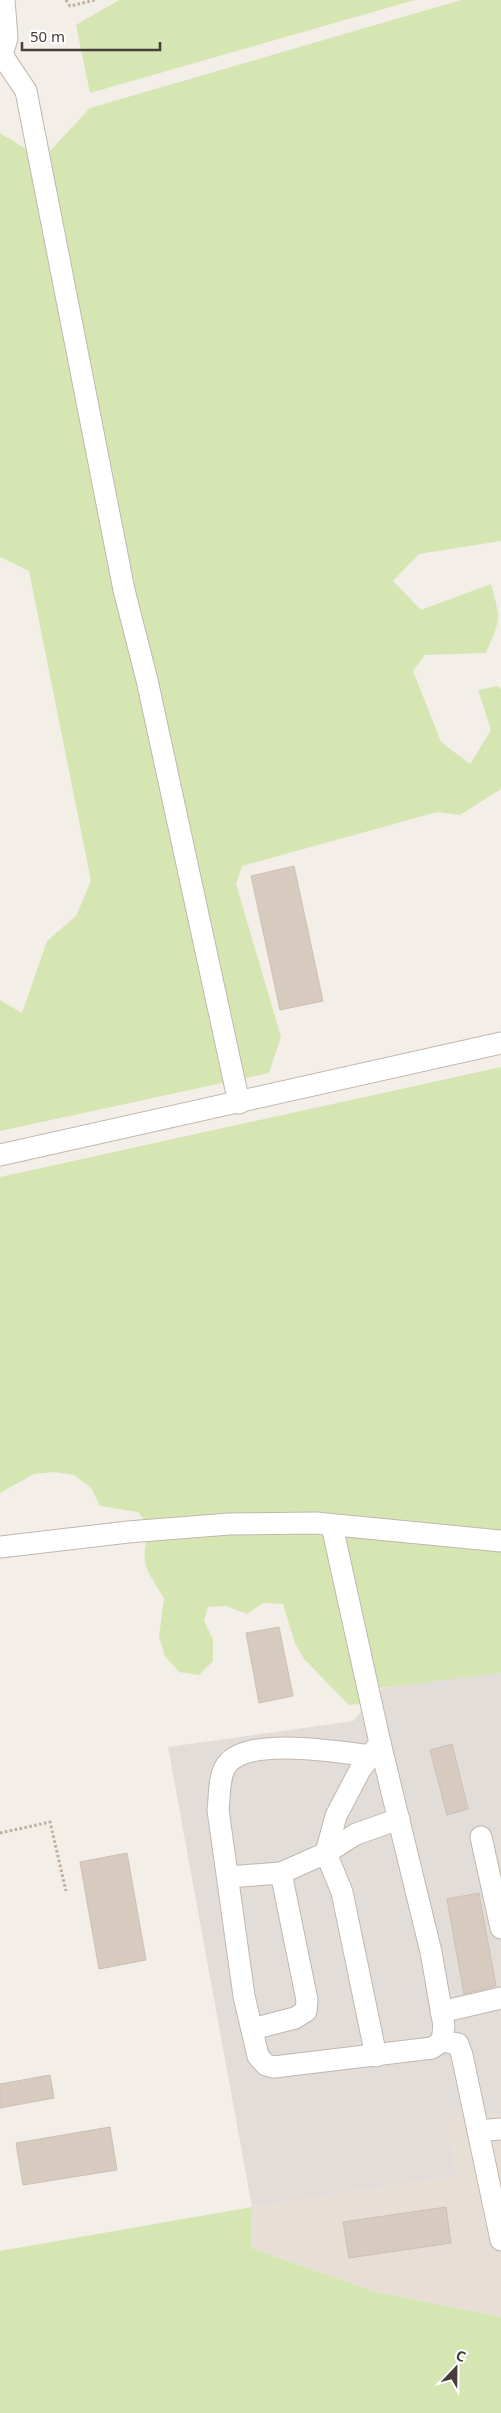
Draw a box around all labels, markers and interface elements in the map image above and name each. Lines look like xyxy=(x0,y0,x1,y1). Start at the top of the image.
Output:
scale bar xyxy=(22,20,160,52)
text: 50 m xyxy=(30,26,65,46)
north arrow xyxy=(431,2343,481,2393)
text: С xyxy=(453,2345,469,2366)

